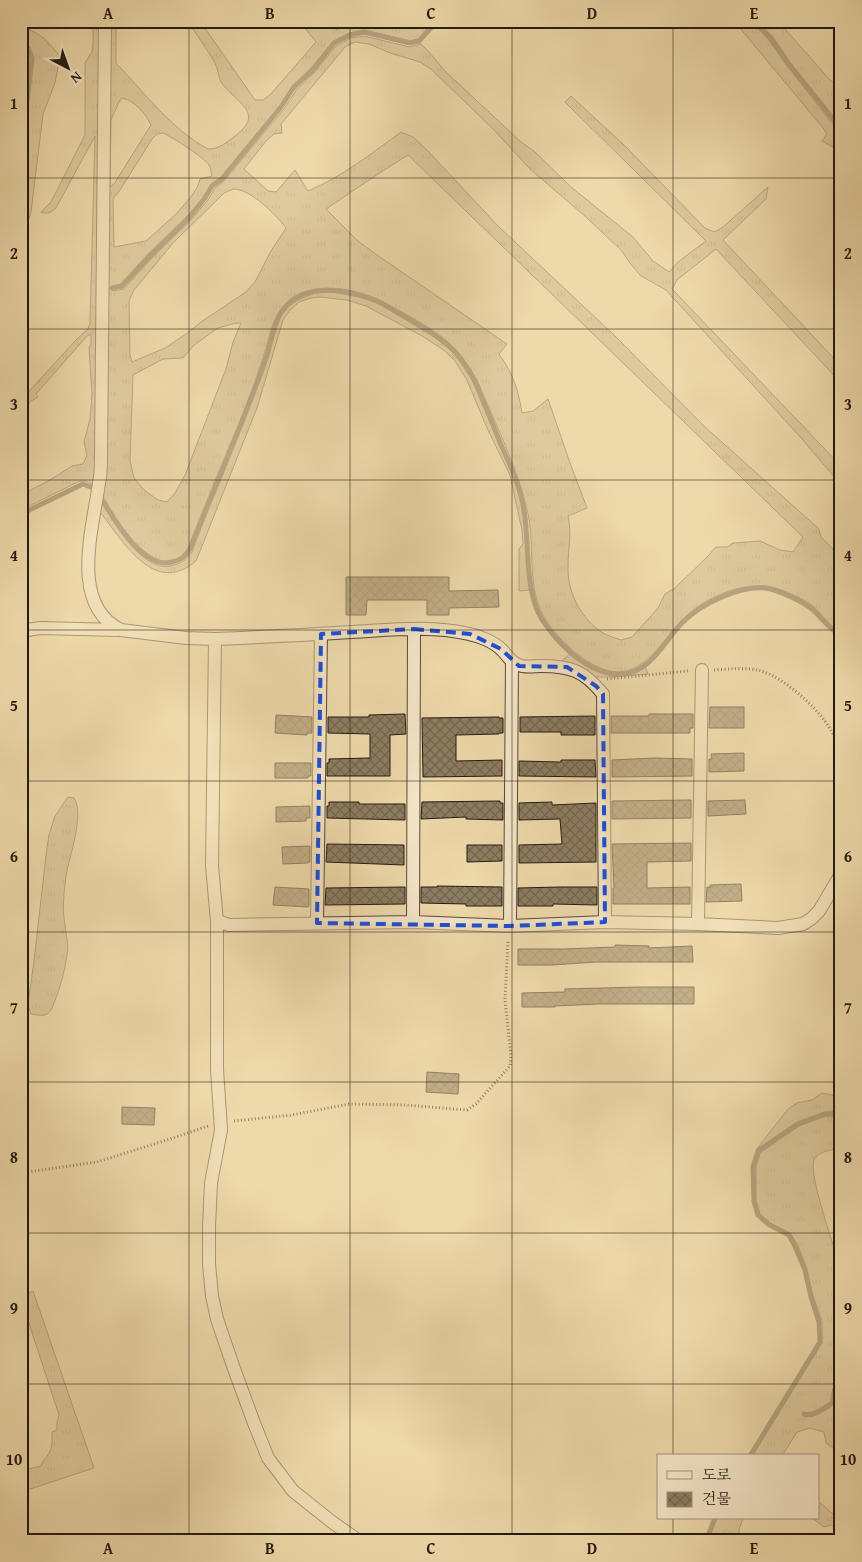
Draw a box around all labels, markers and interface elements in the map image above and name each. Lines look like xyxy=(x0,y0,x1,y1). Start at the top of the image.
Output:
text: A xyxy=(103,1,114,25)
text: B xyxy=(265,1,275,25)
text: C xyxy=(426,1,436,25)
text: D xyxy=(587,1,597,25)
text: E xyxy=(750,1,759,25)
north arrow xyxy=(42,42,92,92)
text: N xyxy=(66,67,87,89)
text: 1 xyxy=(10,91,18,115)
text: 1 xyxy=(844,91,852,115)
text: 2 xyxy=(10,241,18,265)
text: 2 xyxy=(844,241,852,265)
text: 3 xyxy=(10,392,18,416)
text: 3 xyxy=(844,392,852,416)
text: 4 xyxy=(10,543,18,567)
text: 4 xyxy=(844,543,852,567)
text: 5 xyxy=(10,693,18,717)
text: 5 xyxy=(844,693,852,717)
text: 6 xyxy=(10,844,18,868)
text: 6 xyxy=(844,844,852,868)
text: 7 xyxy=(10,995,18,1019)
text: 7 xyxy=(844,995,852,1019)
text: 8 xyxy=(10,1145,18,1169)
text: 8 xyxy=(844,1145,852,1169)
text: 9 xyxy=(10,1296,18,1320)
text: 9 xyxy=(844,1296,852,1320)
text: 10 xyxy=(6,1447,22,1471)
text: 10 xyxy=(840,1447,856,1471)
legend xyxy=(657,1454,820,1520)
text: 도로 xyxy=(702,1464,731,1485)
text: 건물 xyxy=(702,1488,731,1509)
text: A xyxy=(103,1536,114,1560)
text: B xyxy=(265,1536,275,1560)
text: C xyxy=(426,1536,436,1560)
text: D xyxy=(587,1536,597,1560)
text: E xyxy=(750,1536,759,1560)

